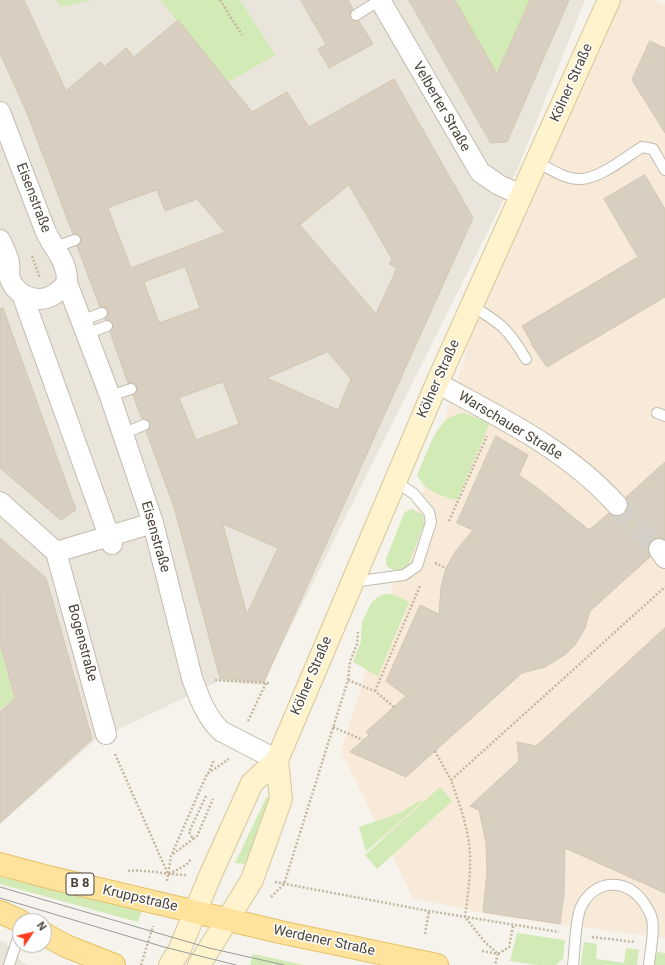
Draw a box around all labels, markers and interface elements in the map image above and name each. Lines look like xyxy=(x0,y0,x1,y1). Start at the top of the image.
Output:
street label: Kölner Straße xyxy=(547,41,597,125)
street label: Velberter Straße xyxy=(409,59,473,155)
street label: Eisenstraße xyxy=(12,161,54,235)
street label: Kölner Straße xyxy=(414,337,464,421)
street label: Warschauer Straße xyxy=(455,388,565,464)
street label: Eisenstraße xyxy=(137,499,173,575)
street label: Bogenstraße xyxy=(64,602,100,684)
street label: Kölner Straße xyxy=(288,634,336,718)
road number: B 8 xyxy=(66,873,94,895)
street label: Kruppstraße xyxy=(101,882,179,916)
north arrow xyxy=(12,913,52,953)
text: N xyxy=(34,919,49,933)
street label: Werdener Straße xyxy=(272,922,376,960)

